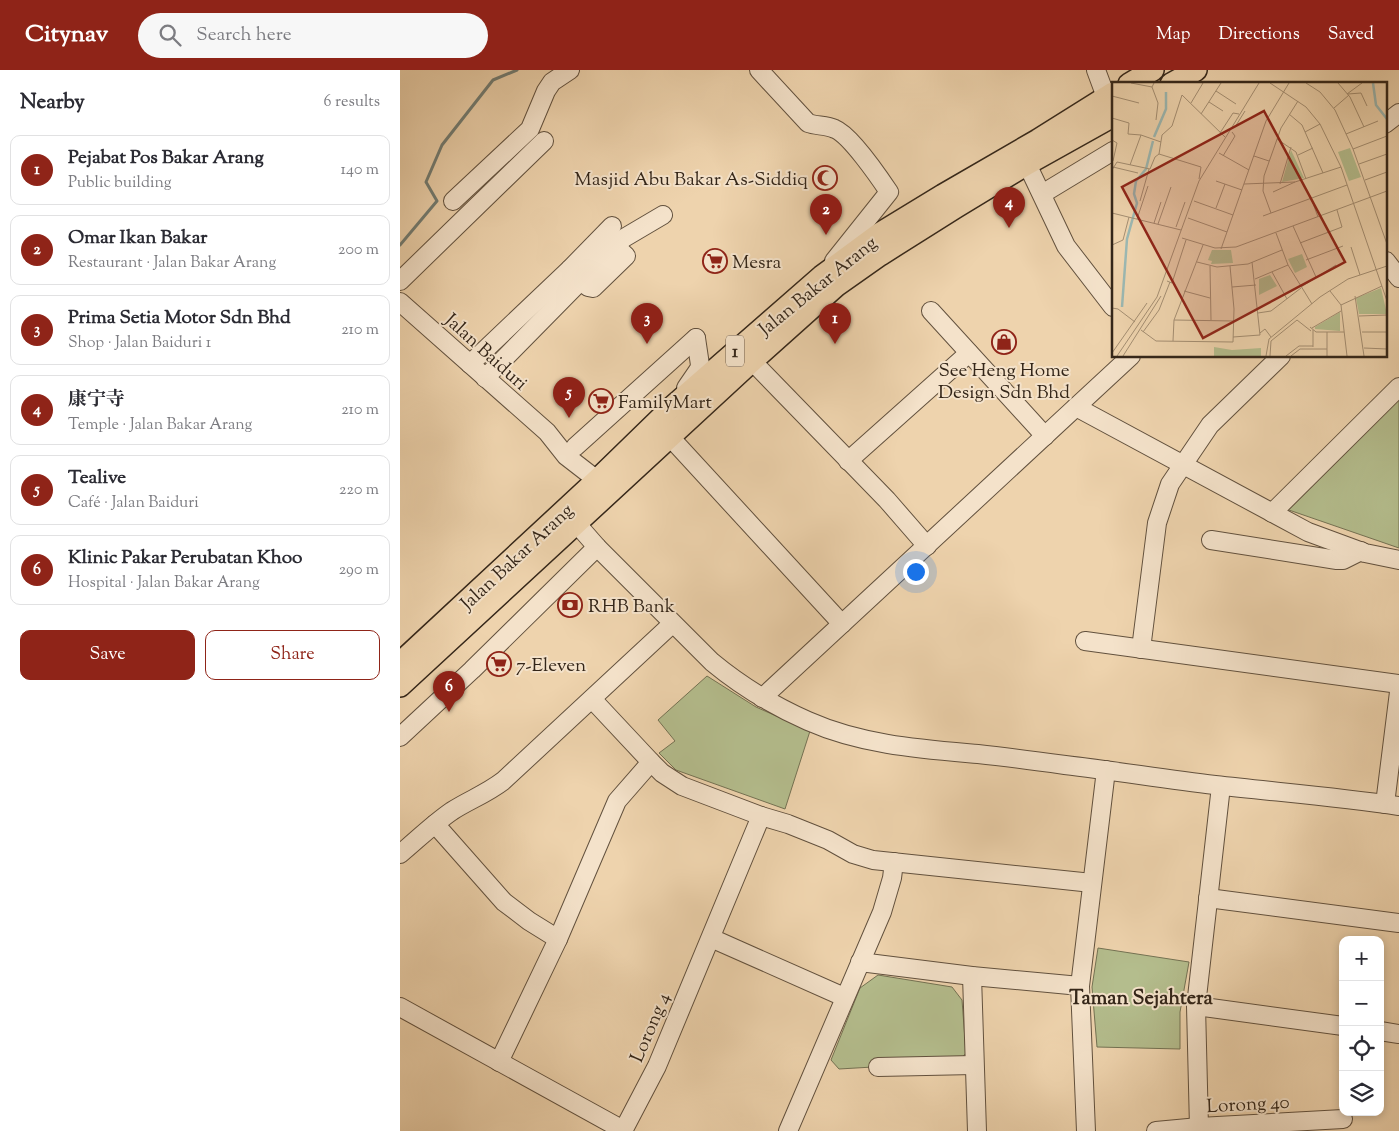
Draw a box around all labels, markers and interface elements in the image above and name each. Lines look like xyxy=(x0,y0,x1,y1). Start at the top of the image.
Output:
search box xyxy=(138,13,488,58)
text: Citynav xyxy=(25,18,108,52)
icon: search xyxy=(156,21,184,49)
text: Search here xyxy=(196,22,292,49)
text: Map xyxy=(1156,22,1191,48)
text: Directions xyxy=(1219,22,1300,48)
text: Saved xyxy=(1328,22,1374,48)
inset map xyxy=(1112,82,1386,358)
text: Nearby xyxy=(20,88,85,118)
text: 6 results xyxy=(324,91,380,114)
text: Pejabat Pos Bakar Arang xyxy=(68,145,264,172)
text: 1 xyxy=(34,159,40,182)
text: 140 m xyxy=(341,159,379,182)
mosque icon: Masjid Abu Bakar As-Siddiq xyxy=(812,165,838,191)
place label: Masjid Abu Bakar As-Siddiq xyxy=(574,167,808,194)
text: Public building xyxy=(68,172,172,195)
pin: 4 xyxy=(993,187,1025,228)
pin: 2 xyxy=(810,194,842,235)
text: Omar Ikan Bakar xyxy=(68,225,207,252)
street label: Jalan Bakar Arang xyxy=(753,231,884,344)
text: 2 xyxy=(33,239,41,262)
text: 200 m xyxy=(338,239,379,262)
supermarket icon: Mesra xyxy=(702,248,728,274)
place label: Mesra xyxy=(732,250,782,277)
text: Restaurant · Jalan Bakar Arang xyxy=(68,252,276,275)
pin: 3 xyxy=(631,303,663,344)
pin: 1 xyxy=(819,303,851,344)
text: Prima Setia Motor Sdn Bhd xyxy=(68,305,291,332)
street label: Jalan Baiduri xyxy=(437,307,533,398)
text: 3 xyxy=(34,319,40,342)
text: 210 m xyxy=(341,319,379,342)
shop icon: See Heng Home Design Sdn Bhd xyxy=(991,329,1017,355)
text: Shop · Jalan Baiduri 1 xyxy=(68,332,211,355)
road number: 1 xyxy=(726,336,744,366)
place label: See Heng Home Design Sdn Bhd xyxy=(938,358,1070,407)
pin: 5 xyxy=(553,377,585,418)
text: 康宁寺 xyxy=(68,387,125,414)
supermarket icon: FamilyMart xyxy=(588,388,614,414)
place label: FamilyMart xyxy=(618,390,712,417)
text: 4 xyxy=(33,399,41,422)
text: 210 m xyxy=(341,399,379,422)
text: Temple · Jalan Bakar Arang xyxy=(68,414,252,437)
text: Tealive xyxy=(68,465,126,492)
text: 5 xyxy=(34,479,40,502)
text: 220 m xyxy=(339,479,379,502)
text: Café · Jalan Baiduri xyxy=(68,492,199,515)
street label: Jalan Bakar Arang xyxy=(455,498,580,618)
text: Klinic Pakar Perubatan Khoo xyxy=(68,545,302,572)
text: 6 xyxy=(33,559,41,582)
text: 290 m xyxy=(339,559,379,582)
your location xyxy=(903,559,929,585)
text: Hospital · Jalan Bakar Arang xyxy=(68,572,260,595)
bank icon: RHB Bank xyxy=(557,592,583,618)
place label: RHB Bank xyxy=(588,594,676,621)
button: Save xyxy=(20,630,195,680)
button: Share xyxy=(205,630,380,680)
supermarket icon: 7-Eleven xyxy=(486,651,512,677)
place label: 7-Eleven xyxy=(516,653,586,680)
pin: 6 xyxy=(433,671,465,712)
map controls xyxy=(1339,936,1384,1116)
button: + xyxy=(1339,936,1384,981)
button: − xyxy=(1339,981,1384,1026)
district label: Taman Sejahtera xyxy=(1069,985,1214,1014)
street label: Lorong 4 xyxy=(625,989,678,1067)
button: locate xyxy=(1339,1026,1384,1071)
button: layers xyxy=(1339,1071,1384,1116)
street label: Lorong 40 xyxy=(1206,1090,1290,1121)

